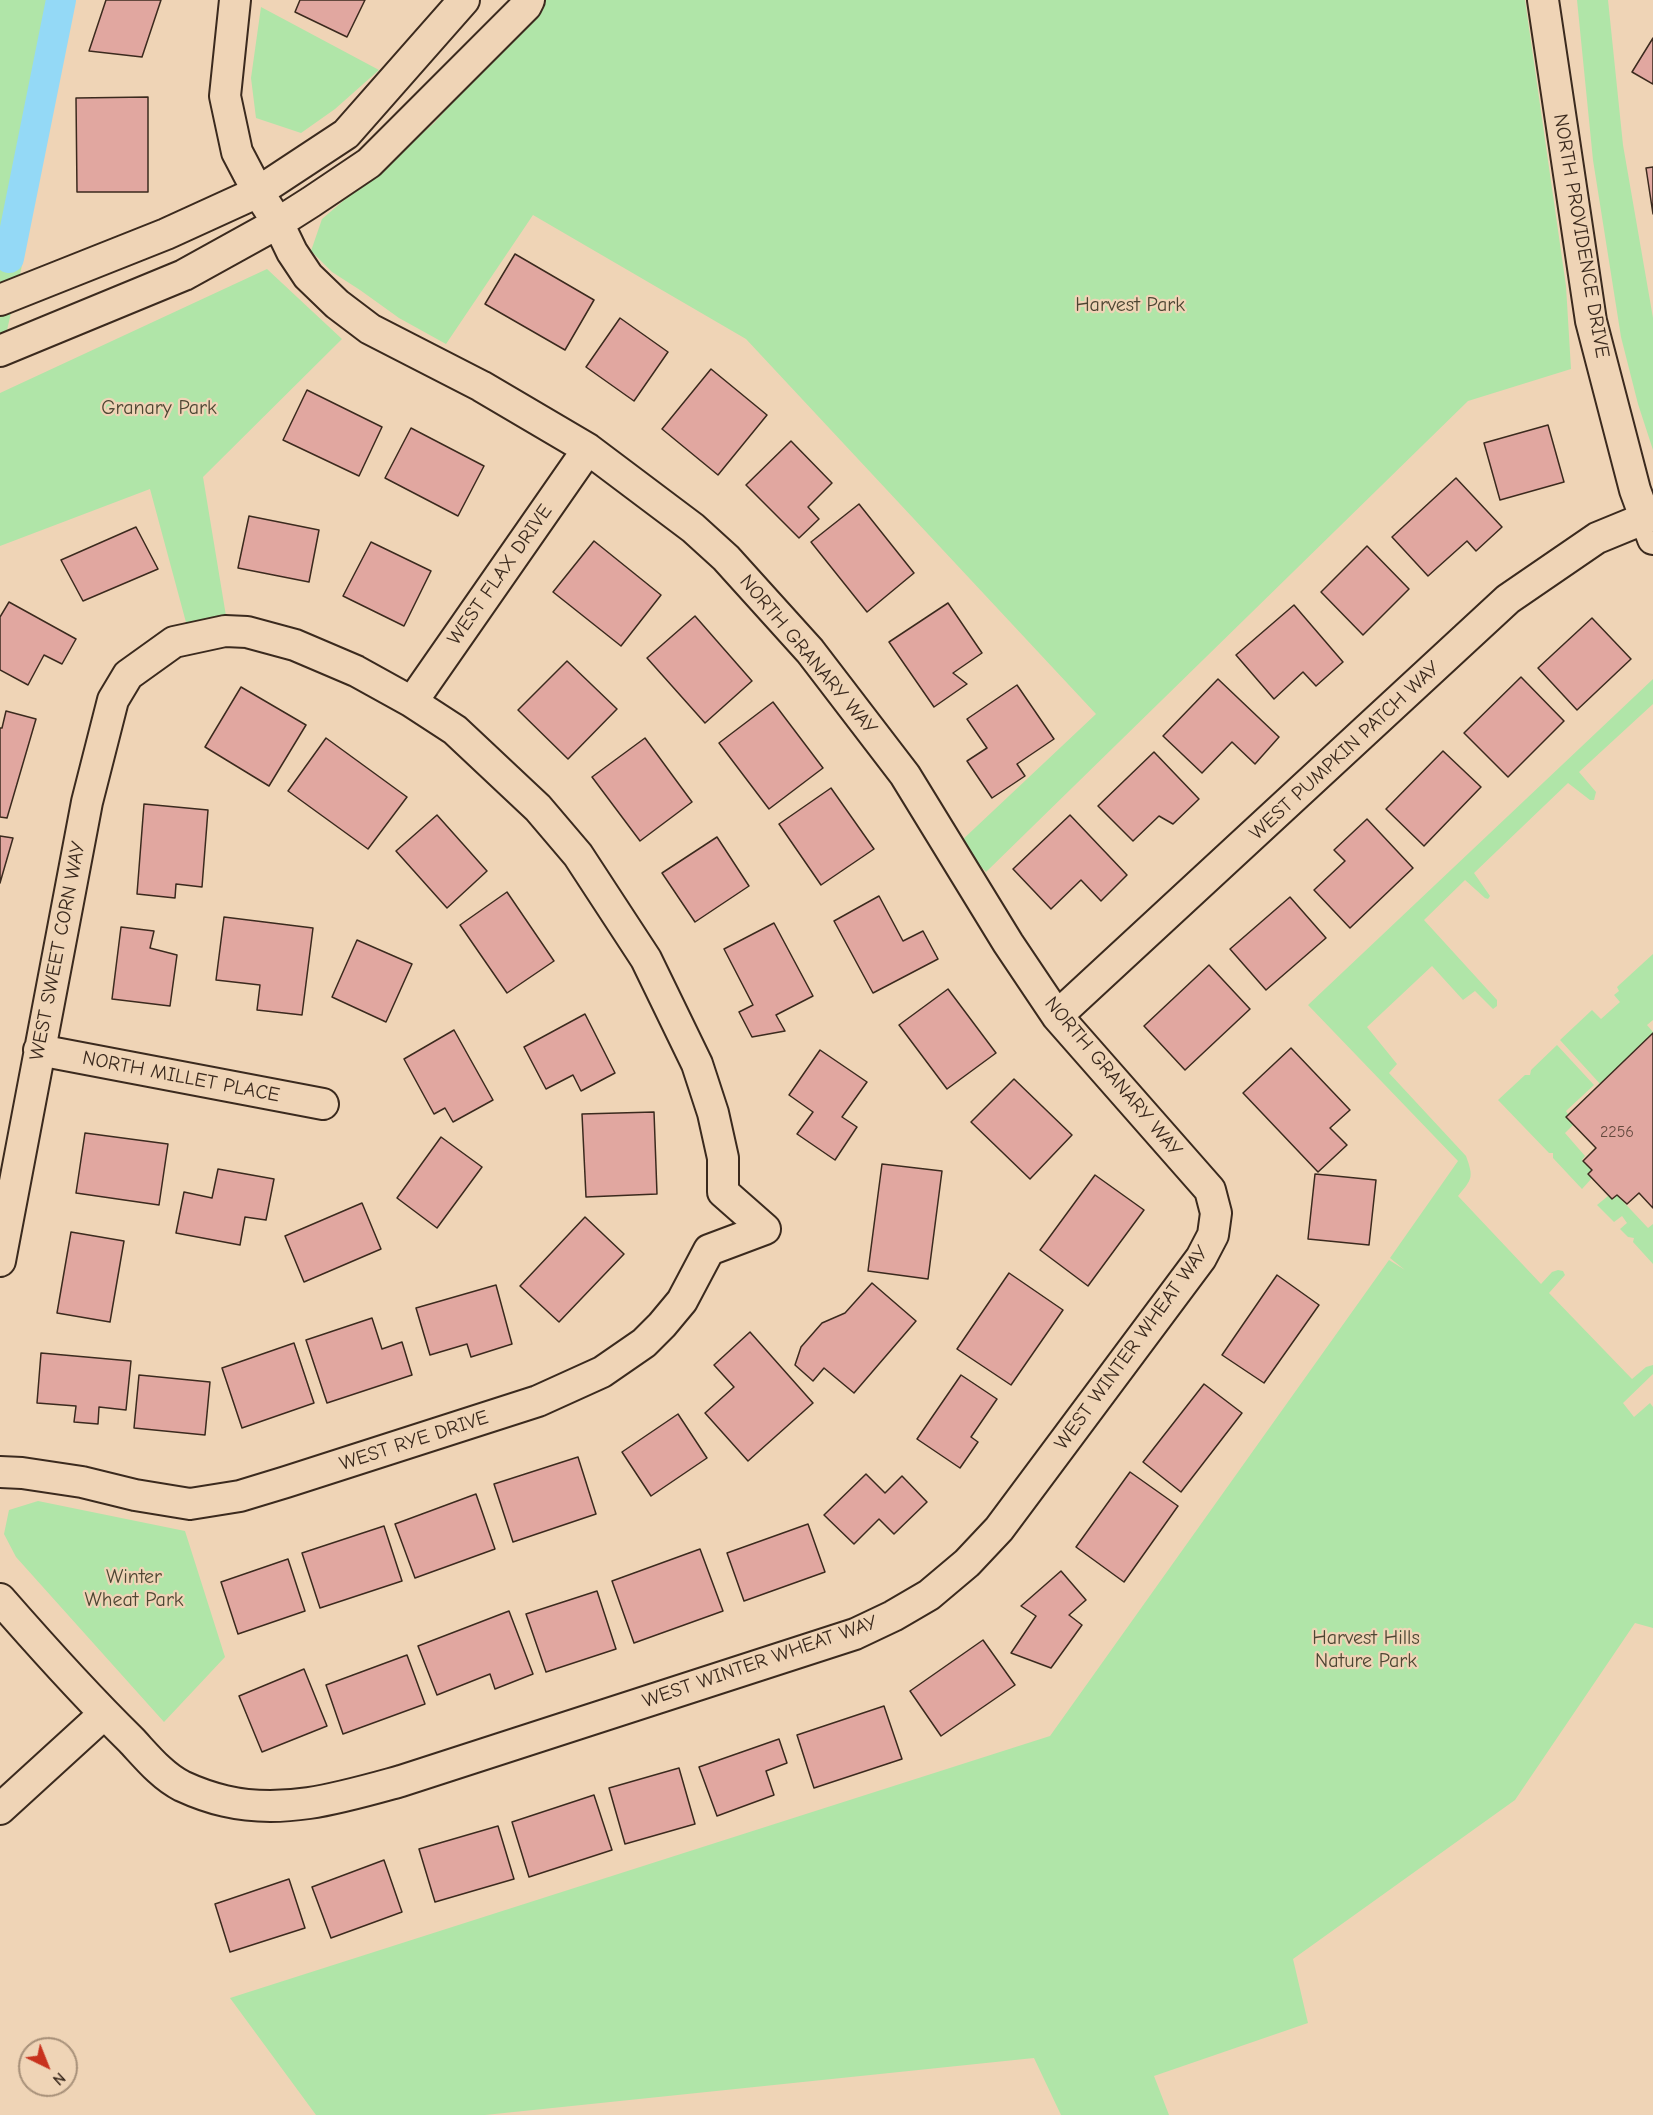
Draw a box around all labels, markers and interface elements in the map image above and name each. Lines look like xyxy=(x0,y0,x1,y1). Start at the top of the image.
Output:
street label: NORTH PROVIDENCE DRIVE xyxy=(1548,112,1614,360)
park label: Harvest Park xyxy=(1075,293,1185,317)
park label: Granary Park xyxy=(101,396,217,420)
street label: WEST FLAX DRIVE xyxy=(443,500,557,650)
street label: NORTH GRANARY WAY xyxy=(734,570,882,740)
street label: WEST PUMPKIN PATCH WAY xyxy=(1245,657,1445,845)
street label: WEST SWEET CORN WAY xyxy=(25,839,91,1063)
street label: NORTH GRANARY WAY xyxy=(1039,992,1187,1162)
street label: NORTH MILLET PLACE xyxy=(80,1046,282,1108)
house number: 2256 xyxy=(1600,1122,1634,1142)
street label: WEST WINTER WHEAT WAY xyxy=(1050,1241,1214,1455)
street label: WEST RYE DRIVE xyxy=(336,1406,492,1476)
park label: Winter Wheat Park xyxy=(84,1565,184,1612)
street label: WEST WINTER WHEAT WAY xyxy=(639,1610,881,1714)
park label: Harvest Hills Nature Park xyxy=(1312,1626,1420,1673)
north arrow xyxy=(18,2037,78,2097)
text: N xyxy=(49,2069,69,2089)

